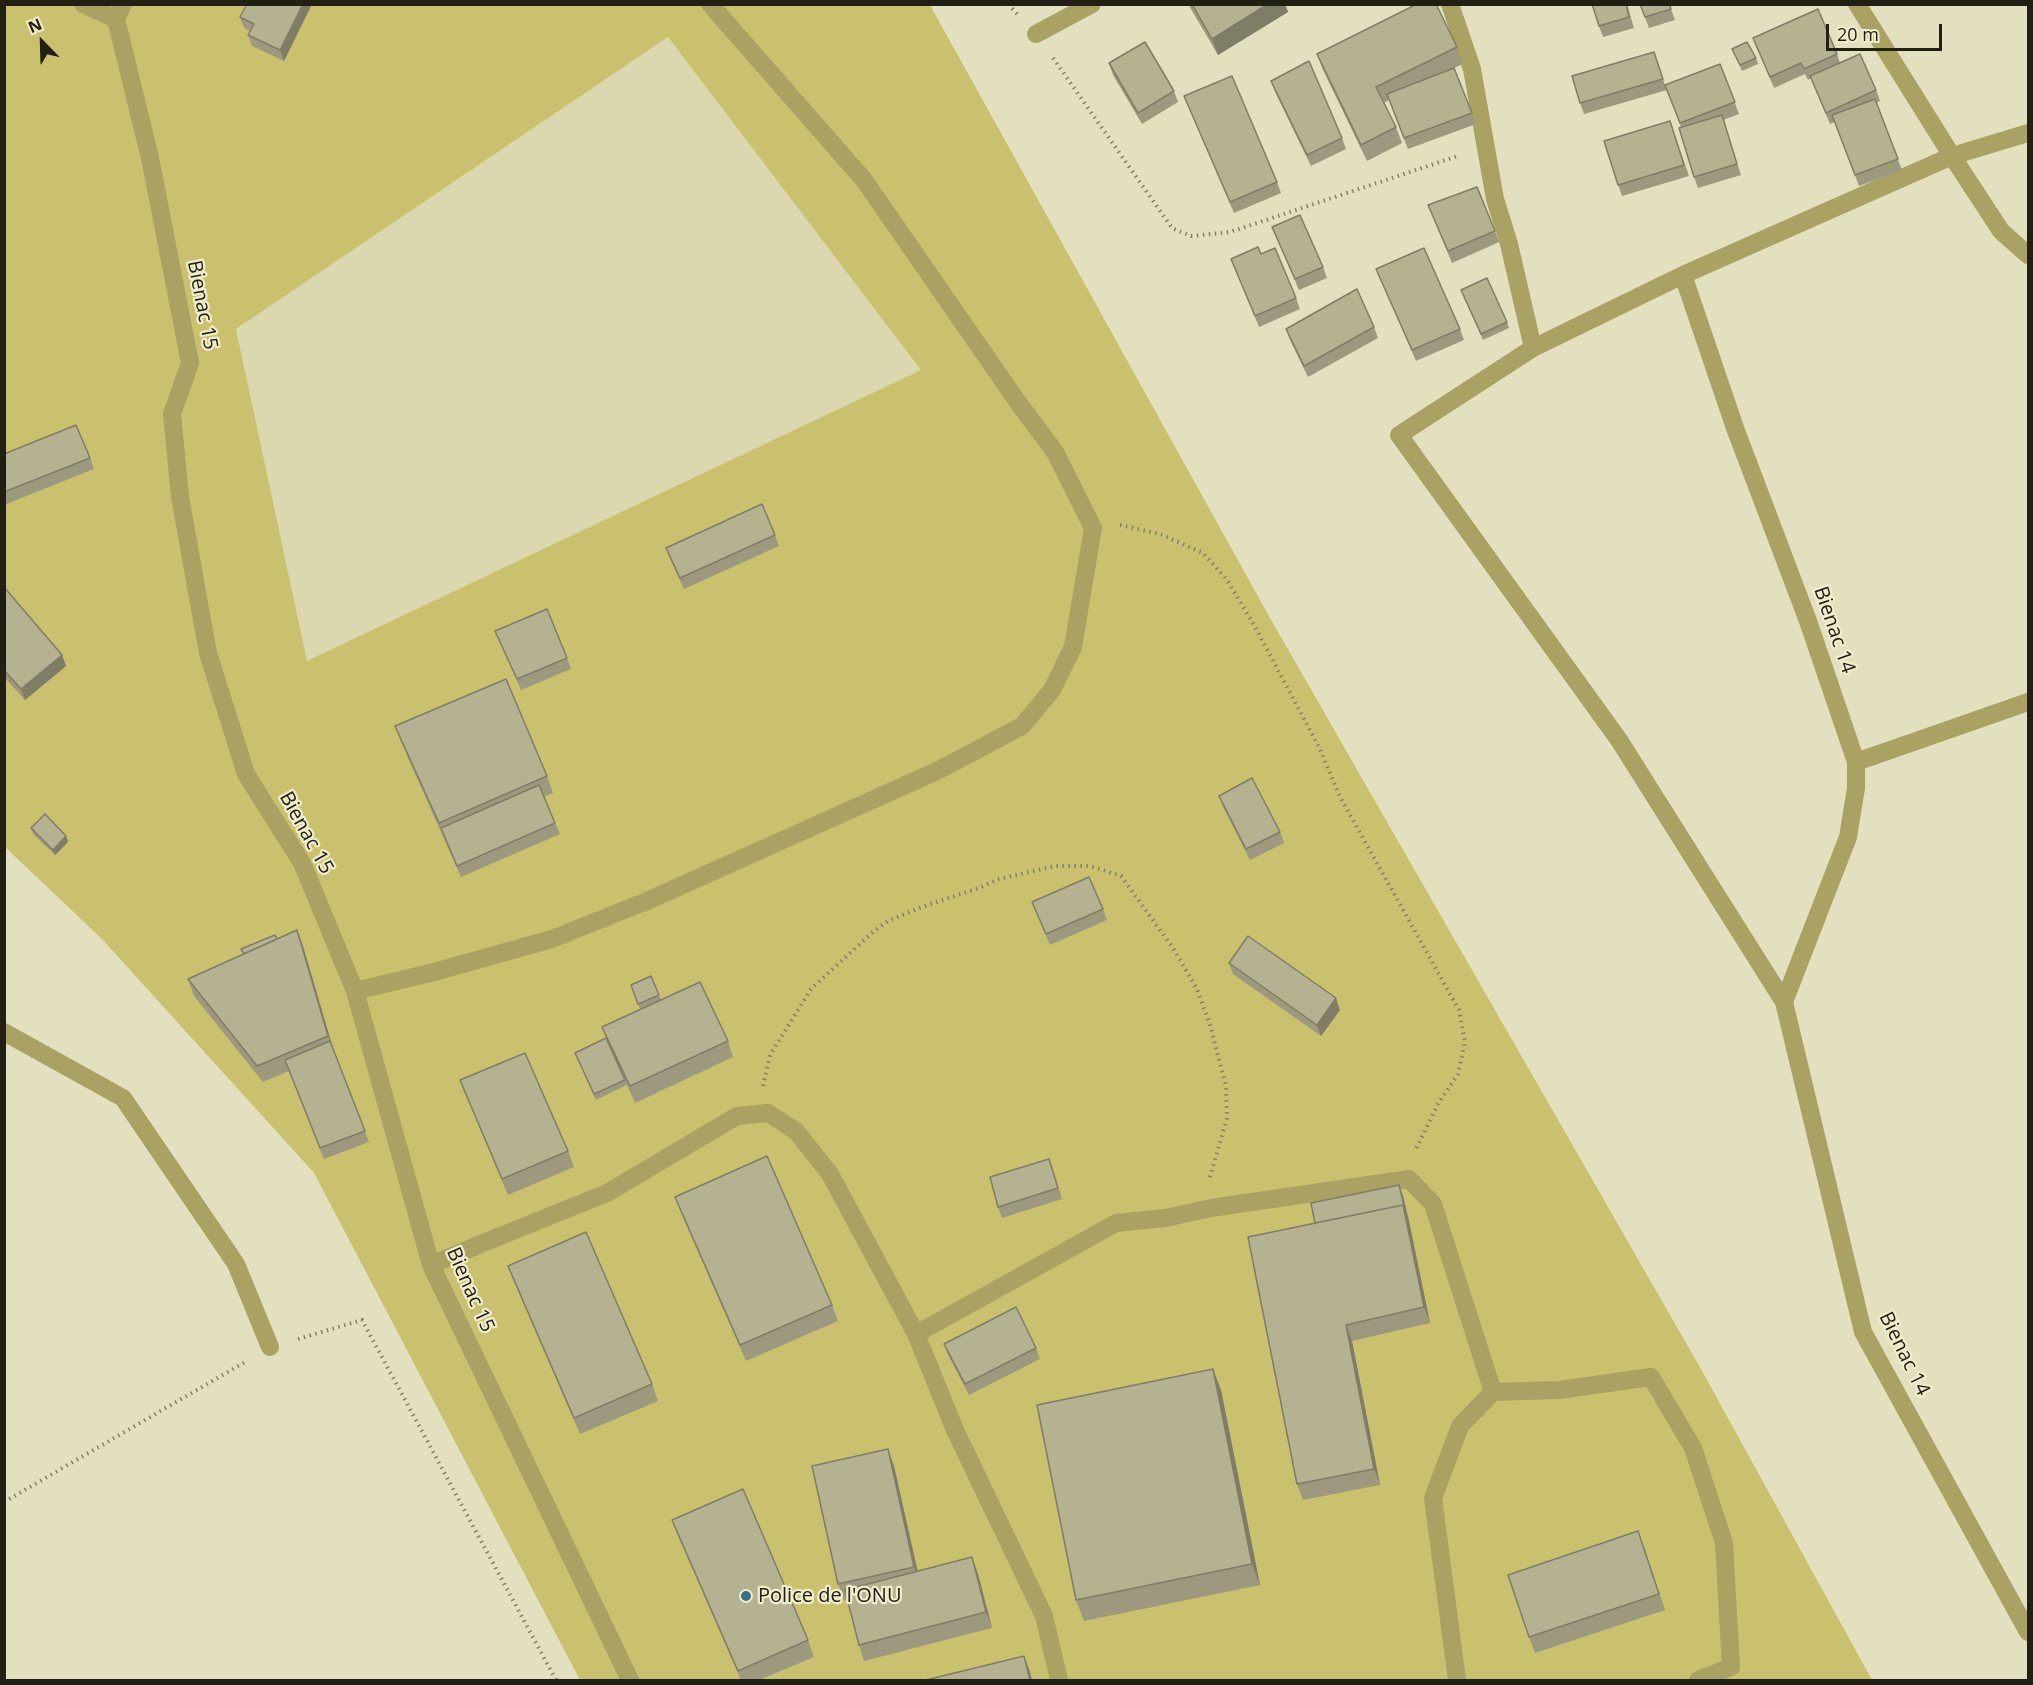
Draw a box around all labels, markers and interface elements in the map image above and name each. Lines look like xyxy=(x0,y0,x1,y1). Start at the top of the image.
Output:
north arrow xyxy=(12,12,72,72)
scale bar xyxy=(1829,12,1944,50)
text: N xyxy=(25,13,45,38)
text: 20 m xyxy=(1837,22,1879,46)
street label: Bienac 15 xyxy=(182,258,222,352)
street label: Bienac 14 xyxy=(1808,583,1860,677)
street label: Bienac 15 xyxy=(274,788,338,878)
street label: Bienac 15 xyxy=(441,1244,499,1336)
street label: Bienac 14 xyxy=(1873,1308,1935,1400)
place label: Police de l'ONU xyxy=(758,1584,901,1608)
marker: Police de l'ONU xyxy=(739,1589,753,1603)

